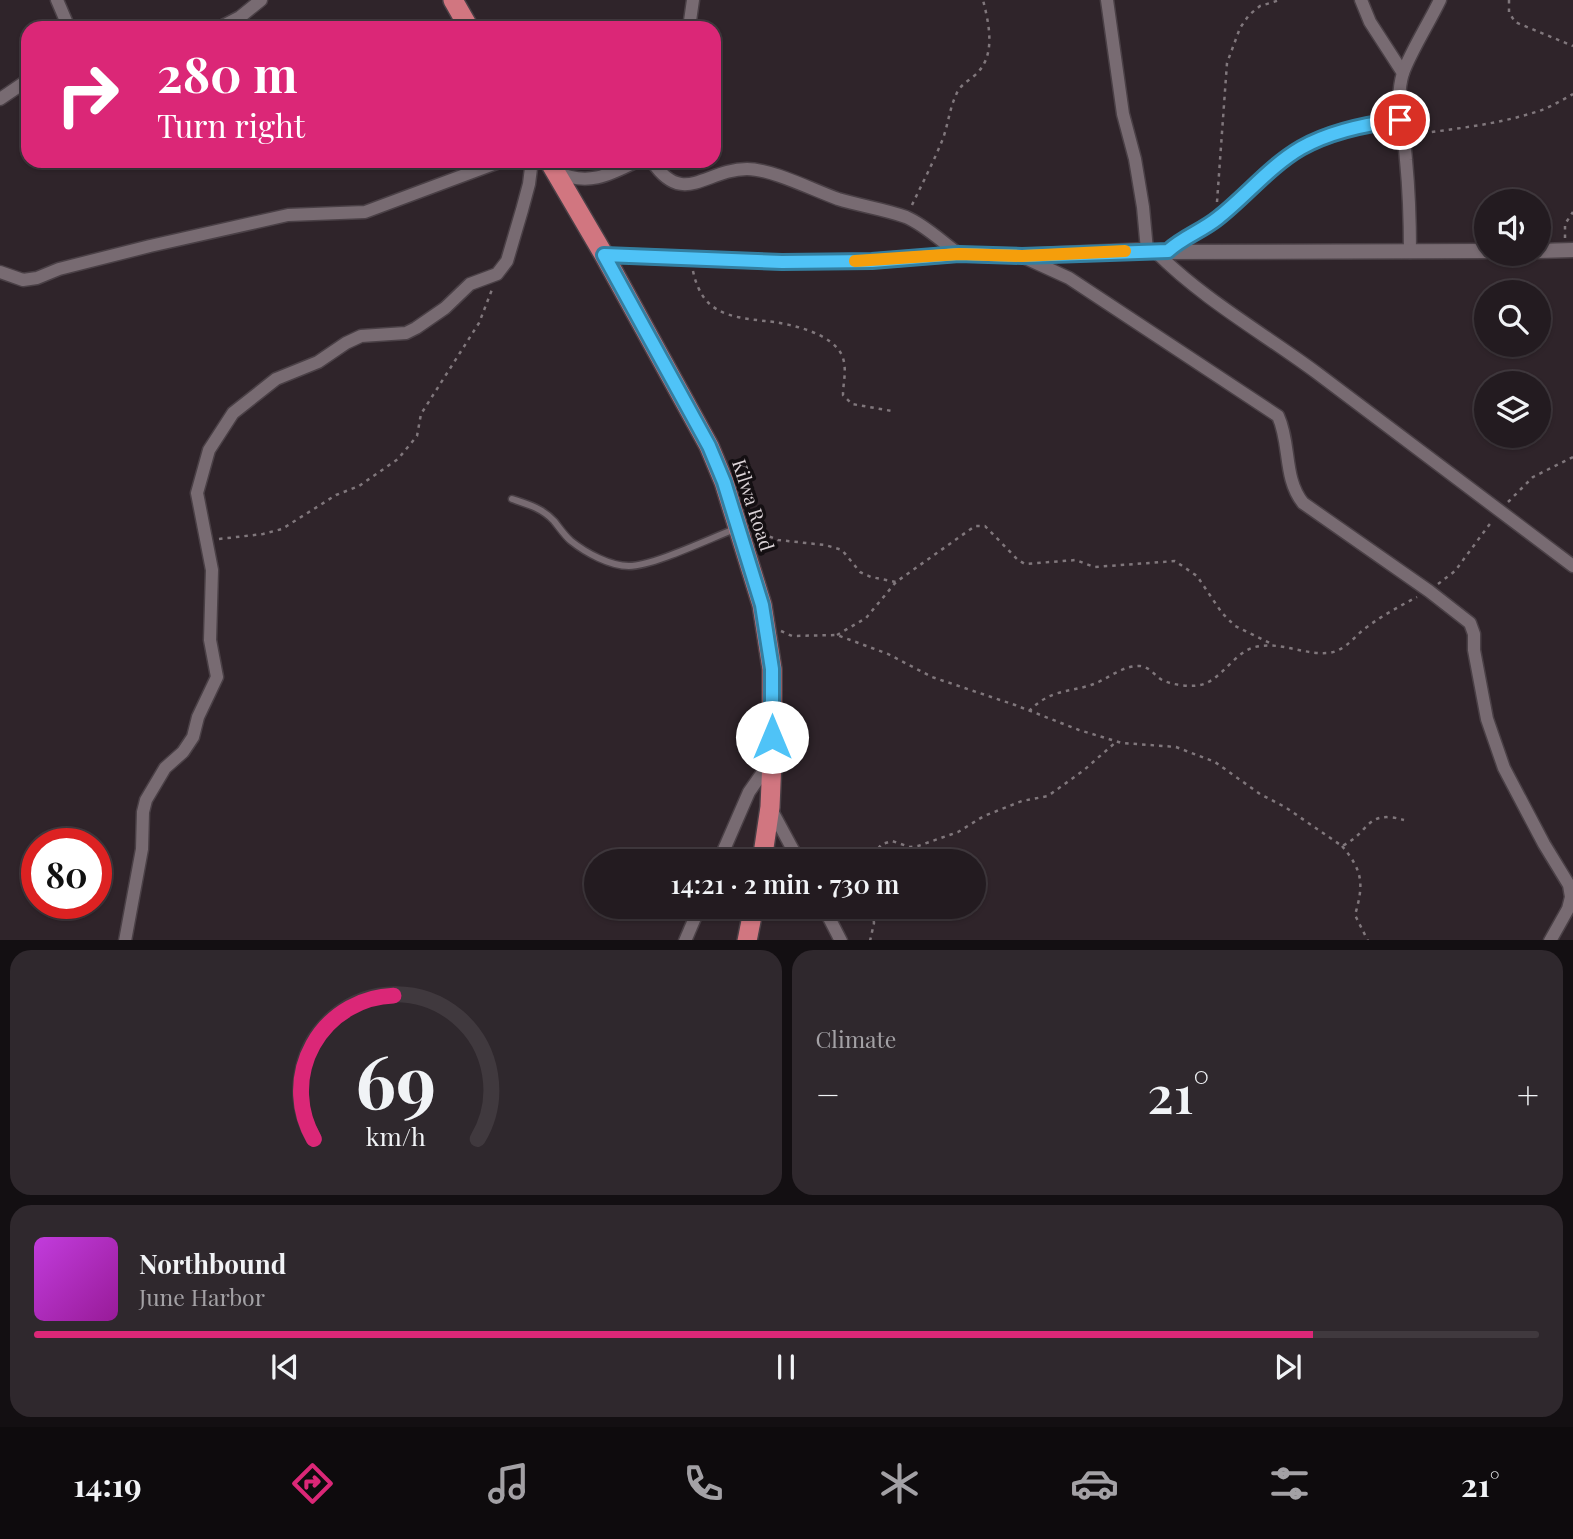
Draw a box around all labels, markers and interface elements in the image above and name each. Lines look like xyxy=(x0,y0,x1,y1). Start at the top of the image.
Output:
text: 280 m xyxy=(157,40,297,105)
icon: right xyxy=(42,49,133,140)
pin xyxy=(1370,90,1430,150)
icon: arrive xyxy=(1381,101,1419,139)
text: Turn right xyxy=(157,103,305,146)
map controls xyxy=(1474,189,1551,448)
button: sound xyxy=(1474,189,1551,266)
button: search xyxy=(1474,280,1551,357)
button: layers xyxy=(1474,371,1551,448)
street label: Kilwa Road xyxy=(727,455,781,554)
position arrow xyxy=(735,700,809,774)
speed limit sign: 80 xyxy=(21,828,112,919)
text: 14:21 · 2 min · 730 m xyxy=(671,866,899,901)
text: Climate xyxy=(816,1023,896,1054)
text: 69 xyxy=(355,1030,436,1127)
text: 21° xyxy=(1147,1058,1210,1127)
text: − xyxy=(816,1068,840,1119)
text: + xyxy=(1517,1068,1539,1119)
text: km/h xyxy=(366,1118,426,1151)
text: Northbound xyxy=(139,1246,286,1281)
text: June Harbor xyxy=(139,1281,265,1312)
icon: previous xyxy=(266,1348,304,1386)
icon: pause xyxy=(767,1348,805,1386)
icon: next xyxy=(1269,1348,1307,1386)
icon: directions xyxy=(288,1459,337,1508)
icon: music xyxy=(484,1459,533,1508)
icon: phone xyxy=(679,1459,728,1508)
icon: climate xyxy=(875,1459,924,1508)
icon: car xyxy=(1070,1459,1119,1508)
icon: filters xyxy=(1265,1459,1314,1508)
text: 14:19 xyxy=(73,1462,142,1505)
text: 21° xyxy=(1461,1462,1500,1505)

